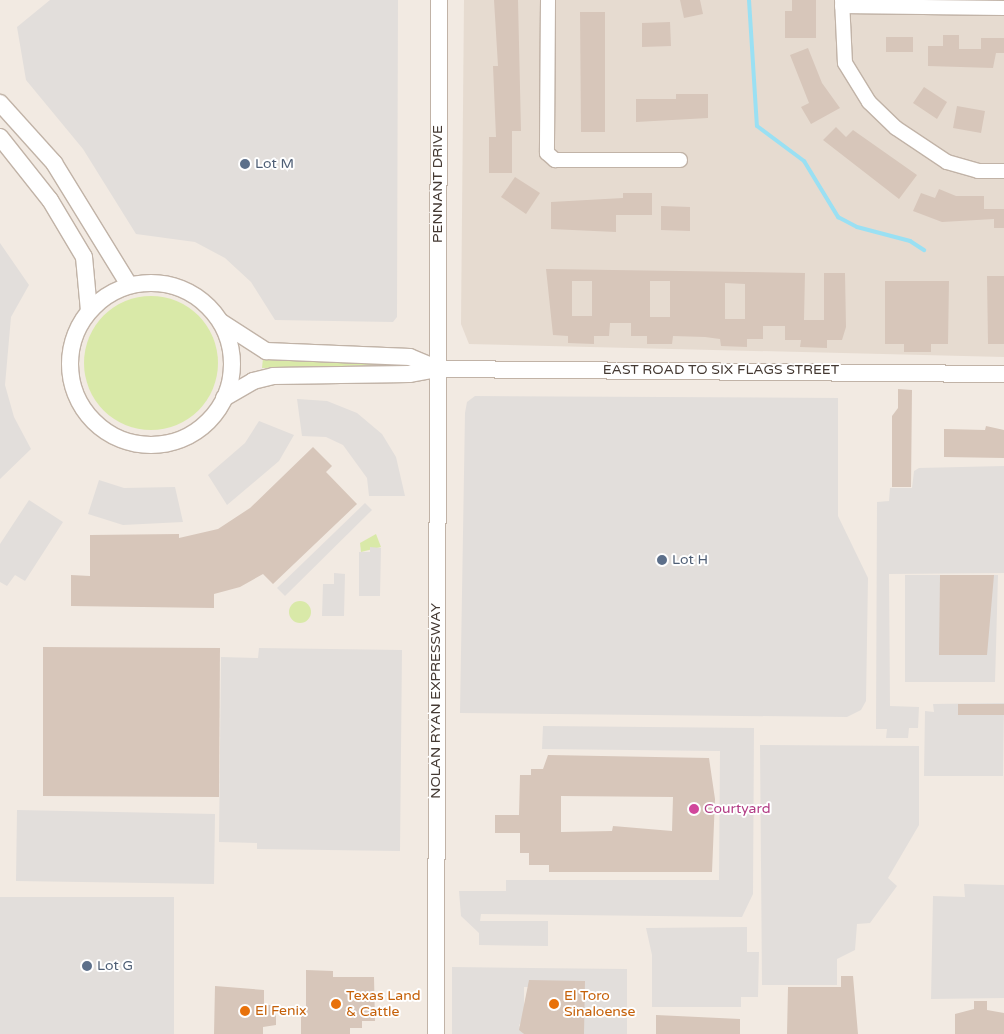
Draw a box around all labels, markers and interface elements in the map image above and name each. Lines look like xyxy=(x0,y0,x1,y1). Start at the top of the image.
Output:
street label: PENNANT DRIVE xyxy=(430,125,446,243)
place label: Lot M xyxy=(255,156,294,172)
marker: Lot M xyxy=(239,158,251,170)
street label: EAST ROAD TO SIX FLAGS STREET xyxy=(603,362,839,378)
place label: Lot H xyxy=(672,552,708,568)
marker: Lot H xyxy=(656,554,668,566)
street label: NOLAN RYAN EXPRESSWAY xyxy=(428,603,444,799)
place label: Courtyard xyxy=(704,801,770,817)
marker: Courtyard xyxy=(688,803,700,815)
place label: Lot G xyxy=(97,958,133,974)
marker: Lot G xyxy=(81,960,93,972)
place label: Texas Land & Cattle xyxy=(346,988,421,1020)
place label: El Toro Sinaloense xyxy=(564,988,635,1020)
marker: Texas Land & Cattle xyxy=(330,998,342,1010)
marker: El Toro Sinaloense xyxy=(548,998,560,1010)
place label: El Fenix xyxy=(255,1003,307,1019)
marker: El Fenix xyxy=(239,1005,251,1017)

